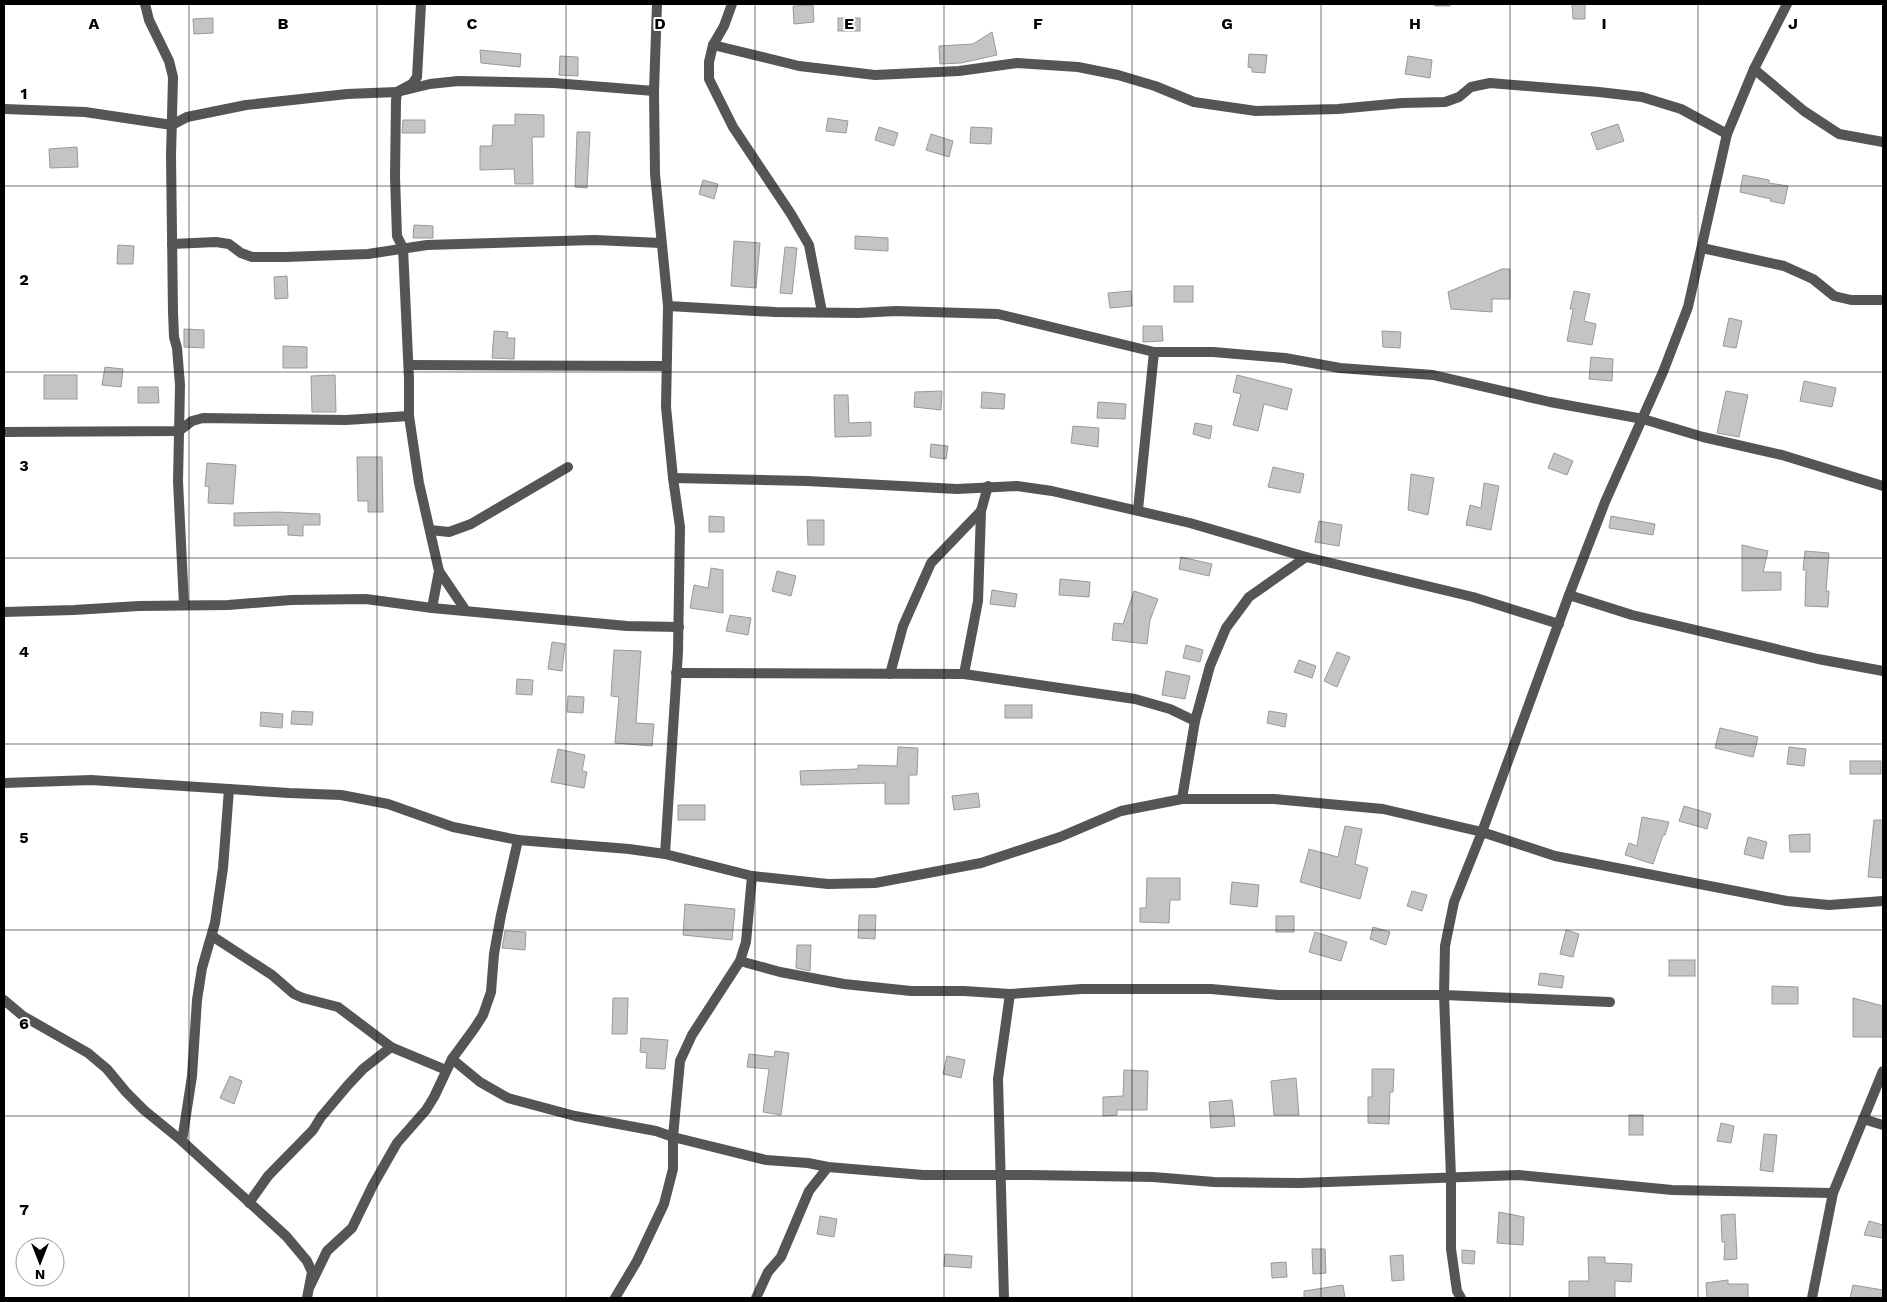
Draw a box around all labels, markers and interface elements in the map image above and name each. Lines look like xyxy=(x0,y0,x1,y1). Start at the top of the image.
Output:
text: A xyxy=(89,14,100,33)
text: B xyxy=(278,14,289,33)
text: C xyxy=(467,14,478,33)
text: D xyxy=(654,14,666,33)
text: E xyxy=(844,14,854,33)
text: F xyxy=(1033,14,1043,33)
text: G xyxy=(1221,14,1233,33)
text: H xyxy=(1409,14,1421,33)
text: I xyxy=(1601,14,1607,33)
text: J xyxy=(1788,14,1798,33)
text: 1 xyxy=(21,84,27,103)
text: 2 xyxy=(19,270,29,289)
text: 3 xyxy=(19,456,29,475)
text: 4 xyxy=(19,642,29,661)
text: 5 xyxy=(19,828,29,847)
text: 6 xyxy=(19,1014,29,1033)
text: 7 xyxy=(19,1200,29,1219)
north arrow xyxy=(15,1237,65,1287)
text: N xyxy=(35,1267,45,1283)

